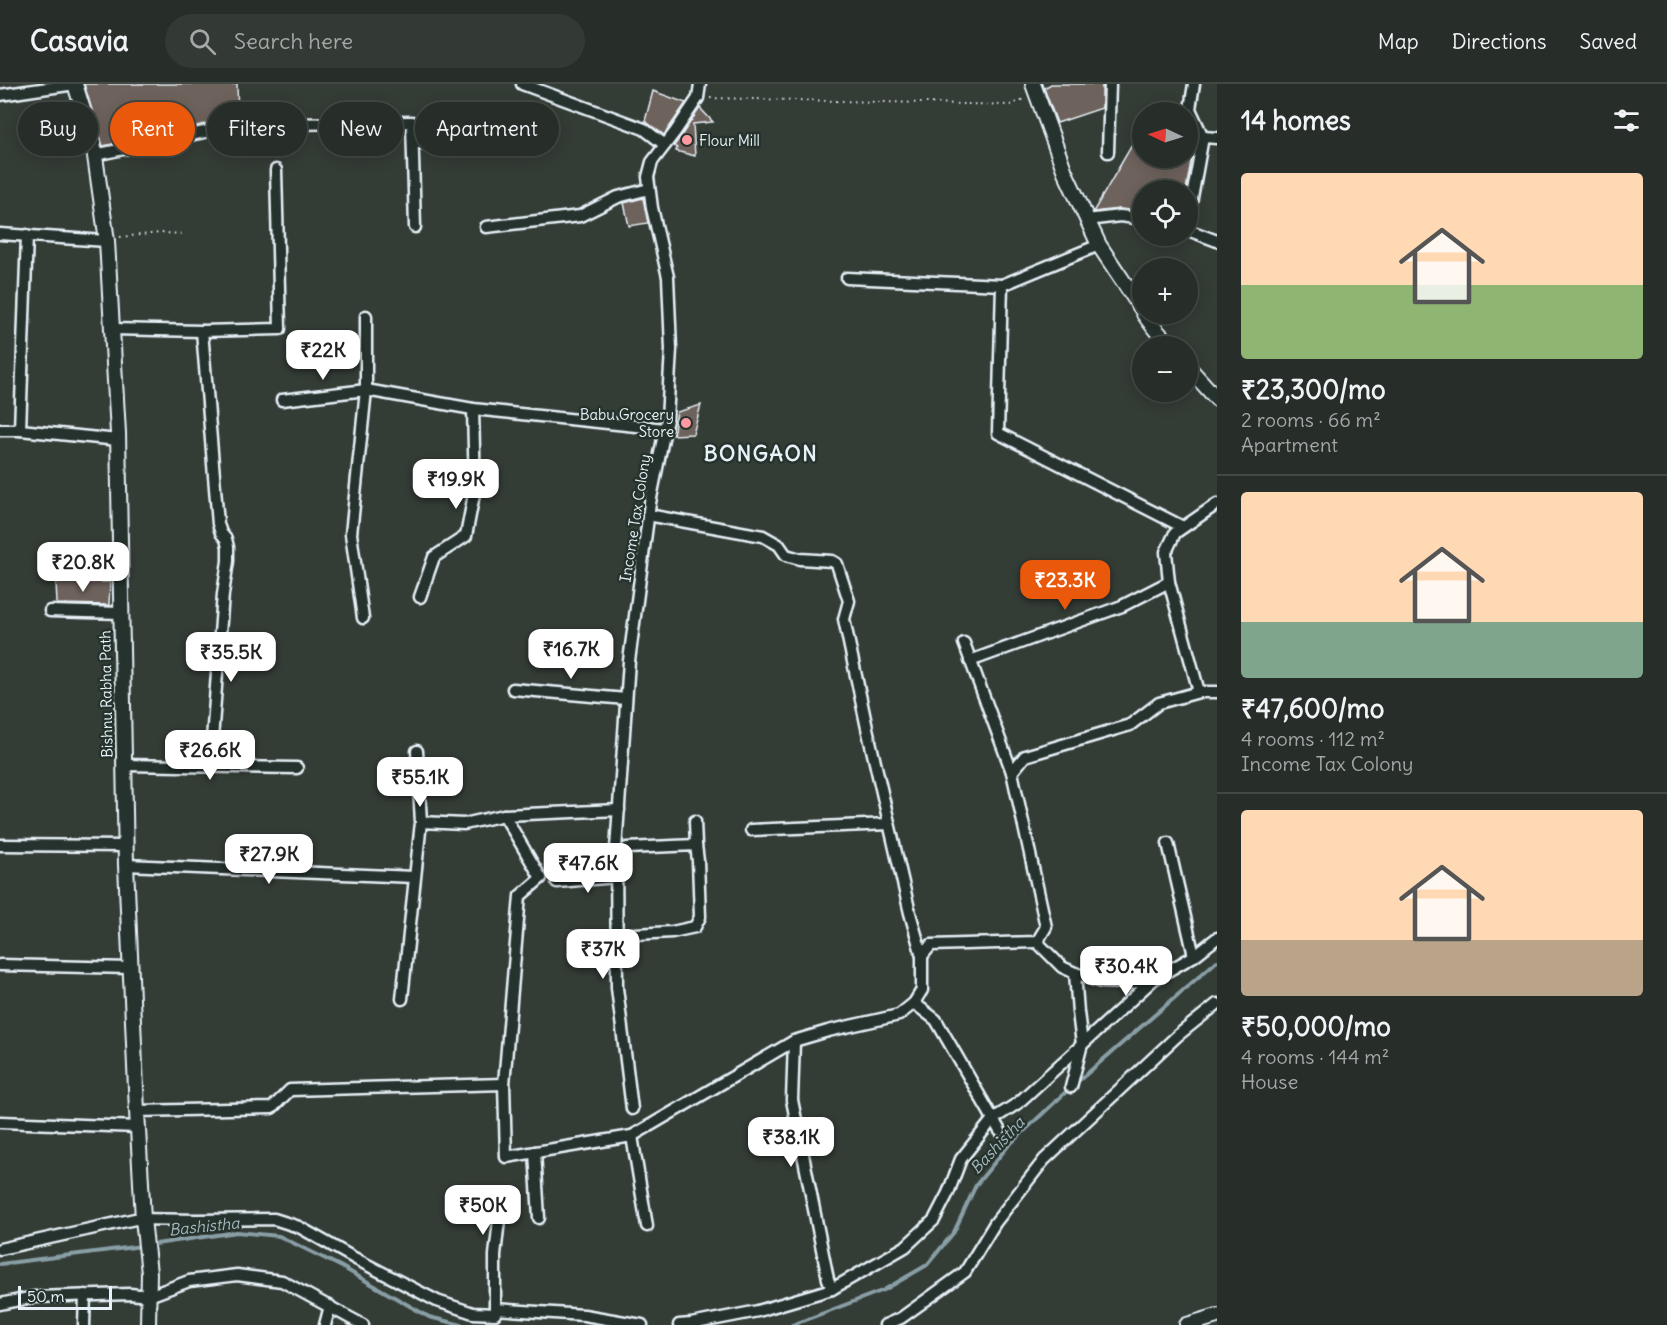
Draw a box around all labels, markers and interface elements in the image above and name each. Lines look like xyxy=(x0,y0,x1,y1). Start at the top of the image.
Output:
search box xyxy=(165,14,585,68)
text: Casavia xyxy=(30,23,129,59)
icon: search xyxy=(186,25,219,58)
text: Search here xyxy=(234,27,353,55)
text: Map xyxy=(1378,28,1419,55)
text: Directions xyxy=(1452,28,1546,55)
text: Saved xyxy=(1579,28,1637,55)
chip: Buy xyxy=(18,102,98,156)
chip: Rent xyxy=(110,102,195,156)
chip: Filters xyxy=(207,102,307,156)
chip: New xyxy=(319,102,403,156)
chip: Apartment xyxy=(415,102,559,156)
north arrow xyxy=(1132,102,1198,168)
map controls xyxy=(1132,102,1198,402)
text: 14 homes xyxy=(1241,104,1351,137)
icon: filters xyxy=(1610,104,1643,137)
place label: Flour Mill xyxy=(699,131,760,150)
marker: Flour Mill xyxy=(680,133,694,147)
button: locate xyxy=(1132,180,1198,246)
icon: home xyxy=(1388,212,1496,320)
button: + xyxy=(1132,258,1198,324)
pin: ₹22K xyxy=(287,330,359,381)
button: − xyxy=(1132,336,1198,402)
text: ₹22K xyxy=(300,337,346,362)
text: ₹23,300/mo xyxy=(1241,373,1386,406)
place label: Babu Grocery Store xyxy=(580,405,674,441)
text: 2 rooms · 66 m² xyxy=(1241,407,1381,432)
marker: Babu Grocery Store xyxy=(679,416,693,430)
text: Apartment xyxy=(1241,432,1338,457)
district label: BONGAON xyxy=(704,440,818,467)
street label: Income Tax Colony xyxy=(616,453,654,583)
pin: ₹19.9K xyxy=(407,459,505,510)
text: ₹19.9K xyxy=(427,466,485,491)
icon: home xyxy=(1388,531,1496,639)
pin: ₹20.8K xyxy=(34,542,132,593)
text: ₹20.8K xyxy=(51,549,115,574)
pin: ₹23.3K xyxy=(1016,560,1114,611)
text: ₹23.3K xyxy=(1034,567,1096,592)
pin: ₹16.7K xyxy=(522,629,620,680)
street label: Bishnu Rabha Path xyxy=(95,630,117,758)
pin: ₹35.5K xyxy=(182,632,280,683)
text: ₹16.7K xyxy=(542,636,600,661)
text: ₹35.5K xyxy=(200,639,262,664)
text: ₹47,600/mo xyxy=(1241,692,1384,725)
text: 4 rooms · 112 m² xyxy=(1241,726,1385,751)
pin: ₹26.6K xyxy=(161,730,259,781)
text: ₹26.6K xyxy=(179,737,241,762)
text: Income Tax Colony xyxy=(1241,751,1413,776)
pin: ₹55.1K xyxy=(371,757,469,808)
text: ₹55.1K xyxy=(391,764,449,789)
pin: ₹27.9K xyxy=(220,834,318,885)
text: ₹27.9K xyxy=(239,841,299,866)
pin: ₹47.6K xyxy=(539,843,637,894)
icon: home xyxy=(1388,849,1496,957)
text: ₹47.6K xyxy=(558,850,618,875)
pin: ₹37K xyxy=(567,929,639,980)
text: ₹37K xyxy=(581,936,625,961)
pin: ₹30.4K xyxy=(1077,946,1175,997)
text: ₹30.4K xyxy=(1094,953,1158,978)
text: ₹50,000/mo xyxy=(1241,1010,1391,1043)
text: 4 rooms · 144 m² xyxy=(1241,1044,1389,1069)
text: House xyxy=(1241,1069,1298,1094)
water label: Bashistha xyxy=(966,1112,1029,1178)
pin: ₹38.1K xyxy=(742,1117,840,1168)
text: ₹38.1K xyxy=(762,1124,820,1149)
pin: ₹50K xyxy=(447,1185,519,1236)
text: ₹50K xyxy=(459,1192,507,1217)
water label: Bashistha xyxy=(168,1212,241,1240)
scale bar xyxy=(18,1283,112,1310)
text: 50 m xyxy=(27,1286,65,1306)

